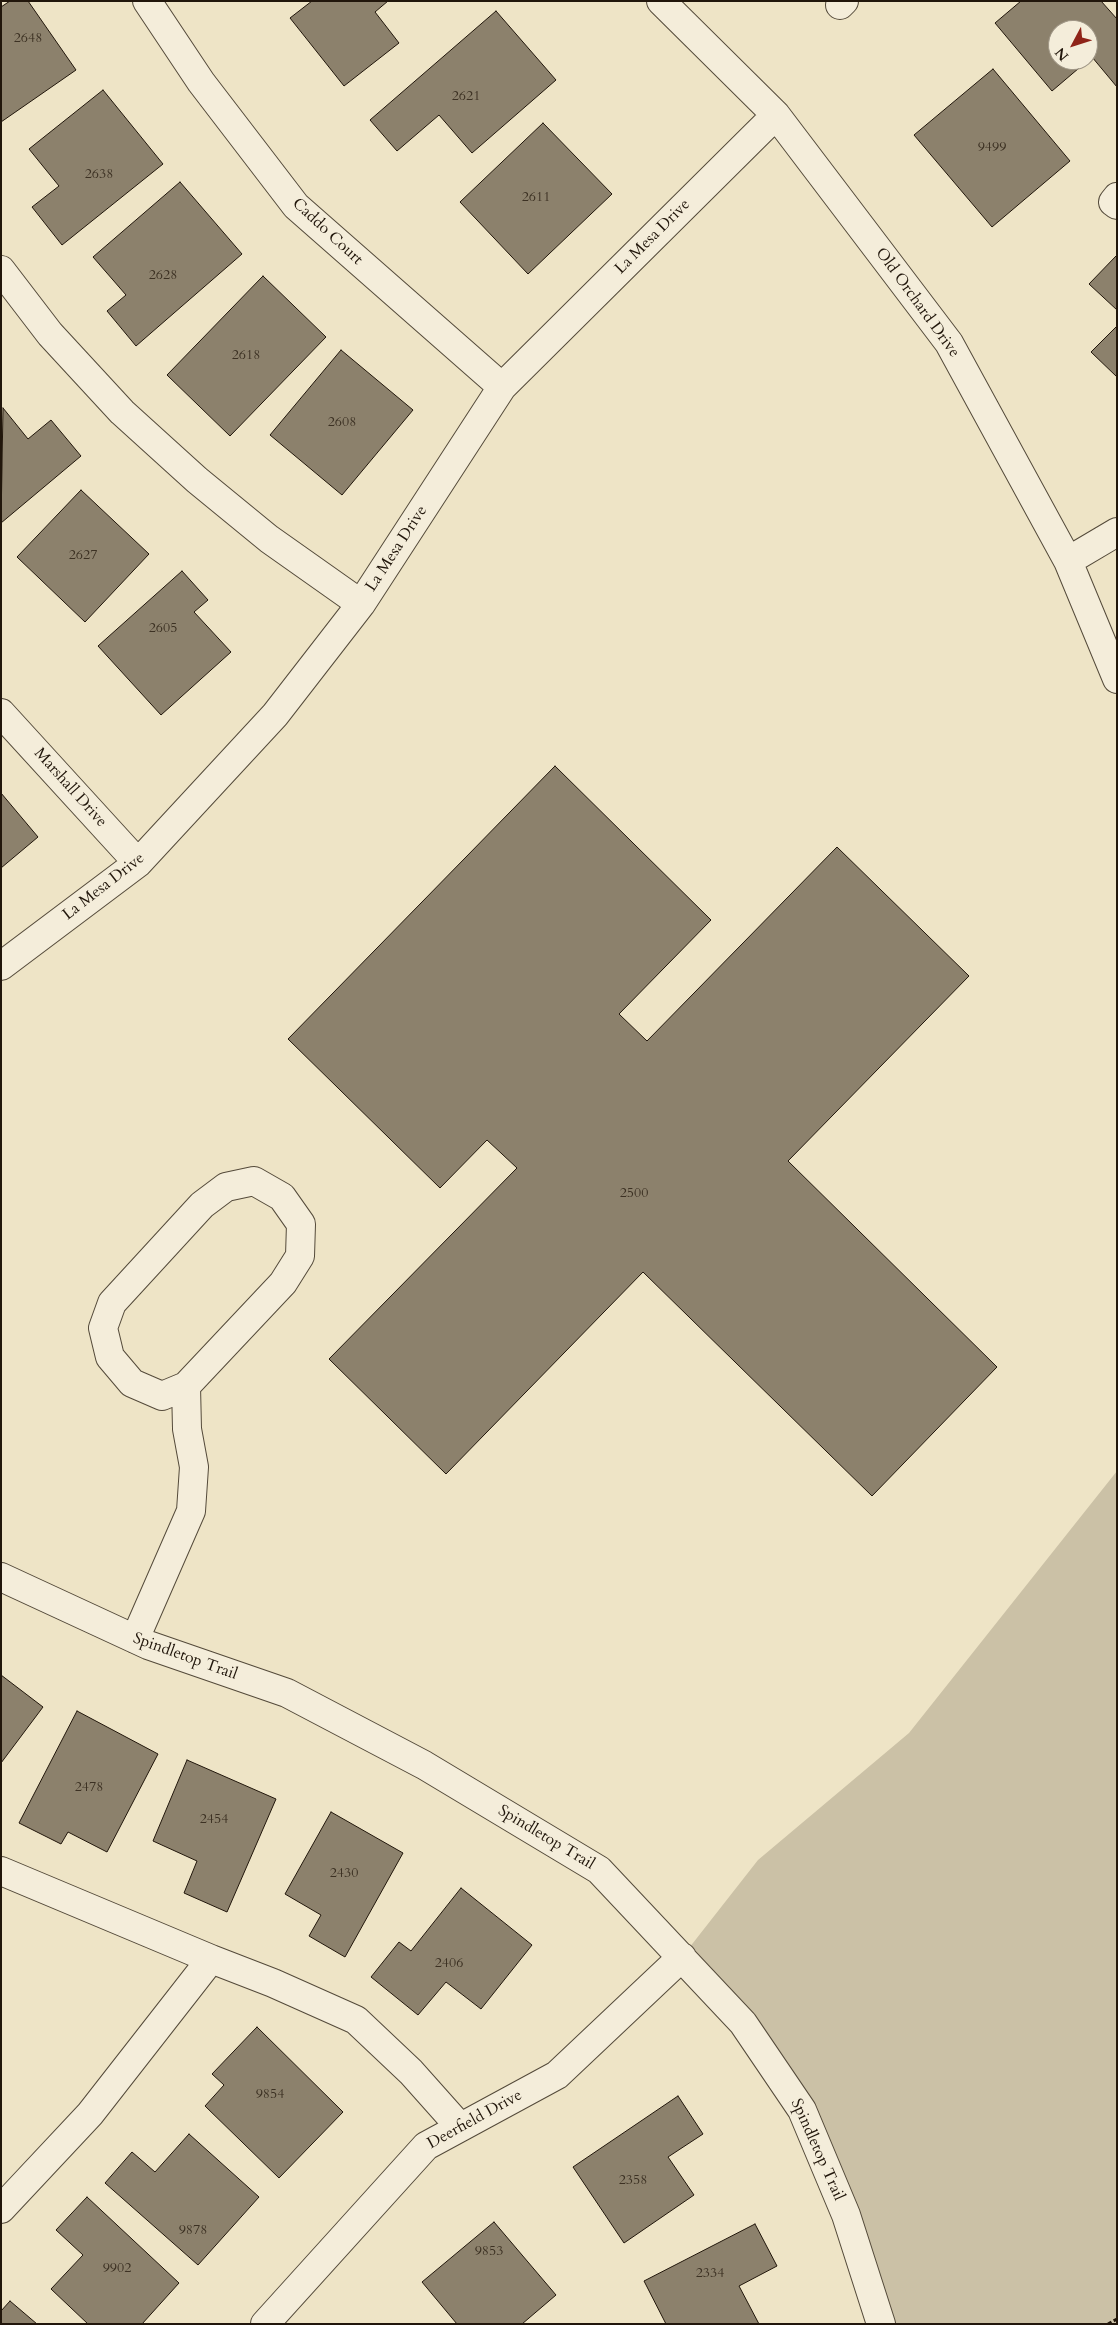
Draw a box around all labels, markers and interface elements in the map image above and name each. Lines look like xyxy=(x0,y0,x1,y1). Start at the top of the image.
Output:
north arrow xyxy=(1048,20,1098,70)
house number: 2648 xyxy=(14,31,42,47)
text: N xyxy=(1051,44,1073,65)
house number: 2621 xyxy=(452,89,480,105)
house number: 9499 xyxy=(978,140,1006,156)
house number: 2638 xyxy=(85,167,113,183)
house number: 2611 xyxy=(522,190,550,206)
street label: Caddo Court xyxy=(288,194,366,270)
street label: La Mesa Drive xyxy=(611,195,695,279)
street label: Old Orchard Drive xyxy=(871,244,963,362)
house number: 2628 xyxy=(149,268,177,284)
house number: 2618 xyxy=(232,348,260,364)
house number: 2608 xyxy=(328,415,356,431)
street label: La Mesa Drive xyxy=(362,502,432,596)
house number: 2627 xyxy=(69,548,97,564)
house number: 2605 xyxy=(149,621,177,637)
street label: Marshall Drive xyxy=(29,744,111,832)
street label: La Mesa Drive xyxy=(59,849,149,925)
house number: 2500 xyxy=(620,1186,648,1202)
street label: Spindletop Trail xyxy=(130,1629,240,1685)
house number: 2478 xyxy=(75,1780,103,1796)
street label: Spindletop Trail xyxy=(494,1802,598,1874)
house number: 2454 xyxy=(200,1812,228,1828)
house number: 2430 xyxy=(330,1866,358,1882)
house number: 2406 xyxy=(435,1956,463,1972)
street label: Deerfield Drive xyxy=(424,2086,526,2154)
house number: 9854 xyxy=(256,2087,284,2103)
street label: Spindletop Trail xyxy=(786,2096,848,2204)
house number: 2358 xyxy=(619,2173,647,2189)
house number: 9878 xyxy=(179,2223,207,2239)
house number: 9853 xyxy=(475,2244,503,2260)
house number: 9902 xyxy=(103,2261,131,2277)
house number: 2334 xyxy=(696,2266,724,2282)

